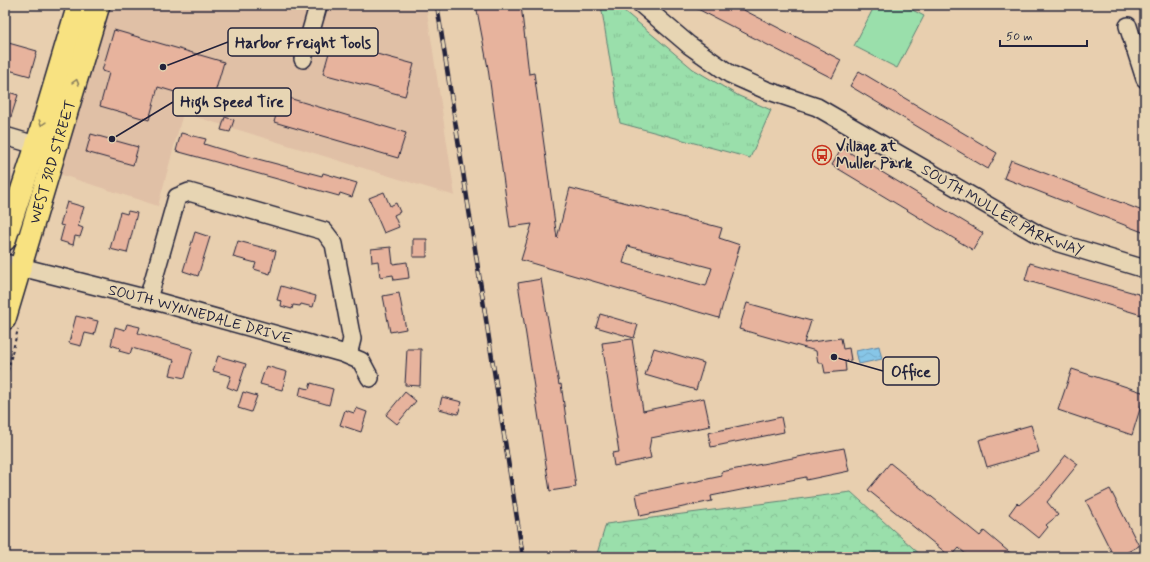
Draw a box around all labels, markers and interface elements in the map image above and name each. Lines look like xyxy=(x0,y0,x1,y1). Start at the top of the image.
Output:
scale bar xyxy=(1000,22,1087,48)
callout: Harbor Freight Tools xyxy=(228,28,378,56)
text: 50 m xyxy=(1006,29,1033,45)
text: Harbor Freight Tools xyxy=(235,33,372,55)
one-way arrow xyxy=(71,79,80,86)
callout: High Speed Tire xyxy=(173,88,291,116)
text: High Speed Tire xyxy=(180,92,284,115)
street label: WEST 3RD STREET xyxy=(25,98,81,227)
one-way arrow xyxy=(38,119,47,126)
place label: Village at Muller Park xyxy=(836,137,913,174)
bus stop icon: Village at Muller Park xyxy=(811,144,833,166)
street label: SOUTH MULLER PARKWAY xyxy=(917,160,1086,261)
street label: SOUTH WYNNEDALE DRIVE xyxy=(106,280,295,350)
callout: Office xyxy=(883,357,939,385)
text: Office xyxy=(891,362,931,383)

